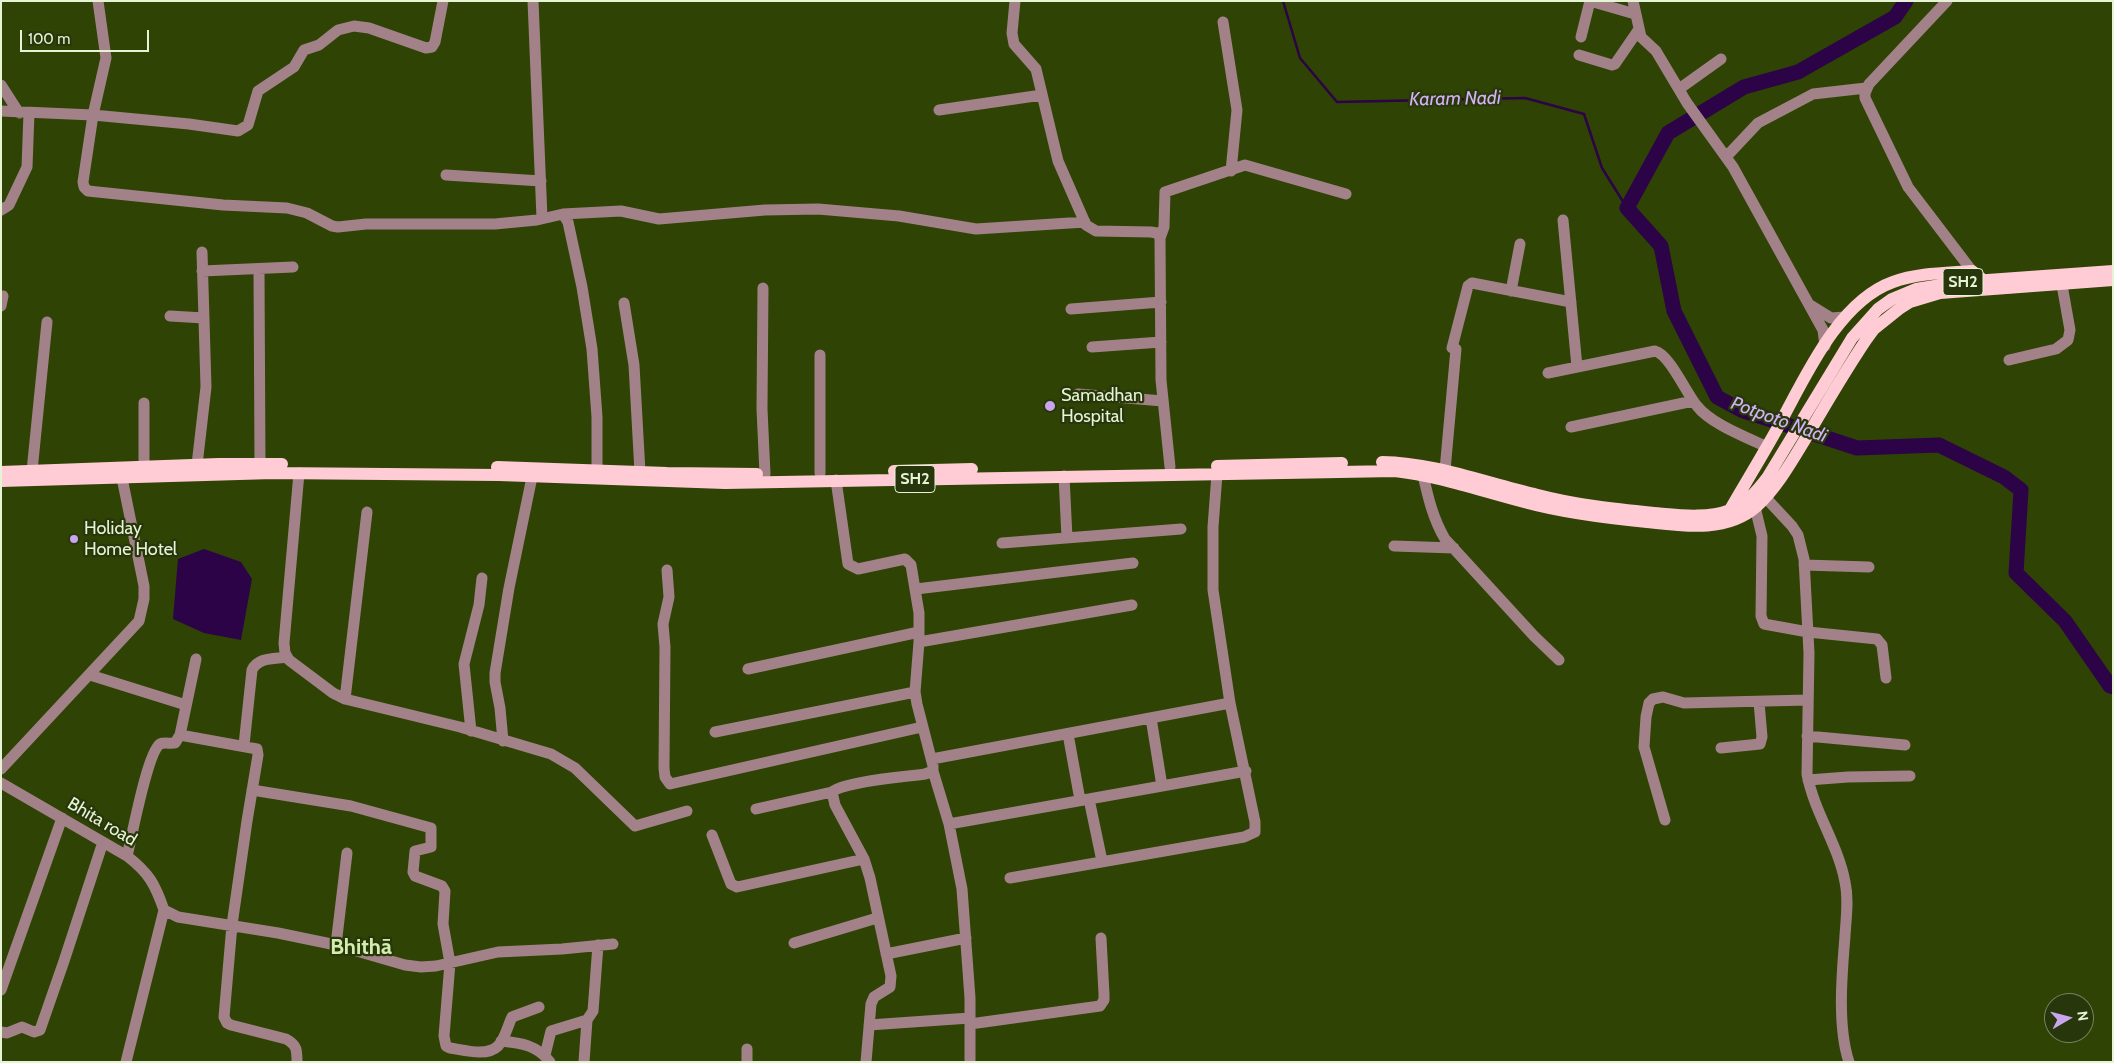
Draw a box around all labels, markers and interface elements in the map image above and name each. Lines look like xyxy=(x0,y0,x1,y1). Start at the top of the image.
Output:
scale bar xyxy=(22,20,151,52)
text: 100 m xyxy=(28,30,70,48)
water label: Karam Nadi xyxy=(1409,87,1501,111)
road number: SH2 xyxy=(1943,268,1983,296)
place label: Samadhan Hospital xyxy=(1061,385,1143,428)
water label: Potpoto Nadi xyxy=(1728,392,1830,448)
marker: Samadhan Hospital xyxy=(1043,399,1057,413)
road number: SH2 xyxy=(895,466,935,492)
place label: Holiday Home Hotel xyxy=(84,518,177,560)
marker: Holiday Home Hotel xyxy=(68,533,80,545)
street label: Bhita road xyxy=(63,793,141,851)
district label: Bhithā xyxy=(330,935,392,961)
north arrow xyxy=(2044,993,2094,1043)
text: N xyxy=(2073,1010,2092,1022)

